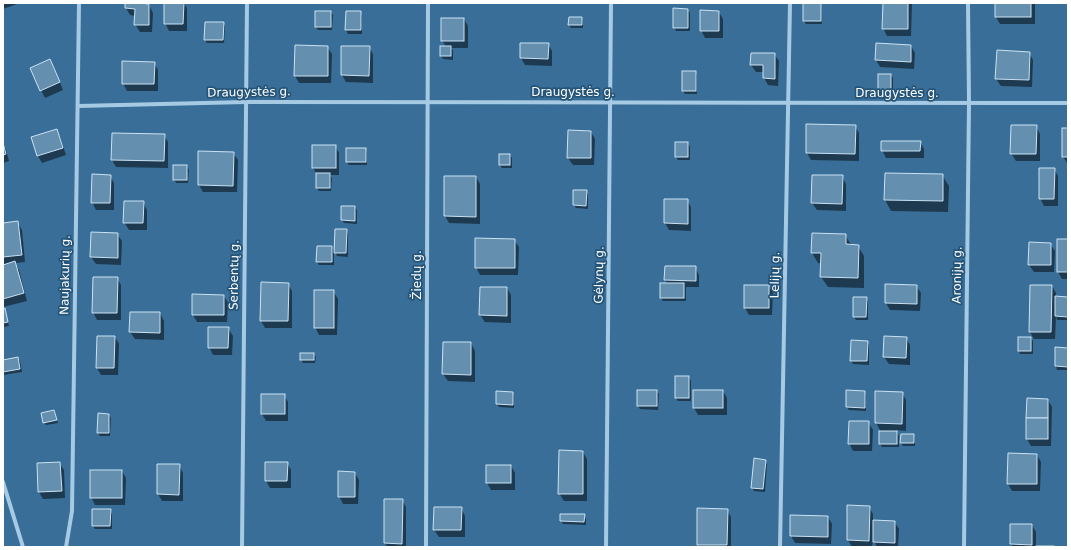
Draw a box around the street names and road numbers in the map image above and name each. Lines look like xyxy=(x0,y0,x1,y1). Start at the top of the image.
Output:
street label: Draugystės g. xyxy=(207,84,291,100)
street label: Draugystės g. xyxy=(531,85,615,99)
street label: Draugystės g. xyxy=(855,86,939,100)
street label: Naujakurių g. xyxy=(57,235,73,315)
street label: Serbentų g. xyxy=(226,240,242,310)
street label: Gėlynų g. xyxy=(591,246,607,304)
street label: Aronijų g. xyxy=(950,246,964,304)
street label: Žiedų g. xyxy=(409,250,424,300)
street label: Lelijų g. xyxy=(768,252,782,298)

